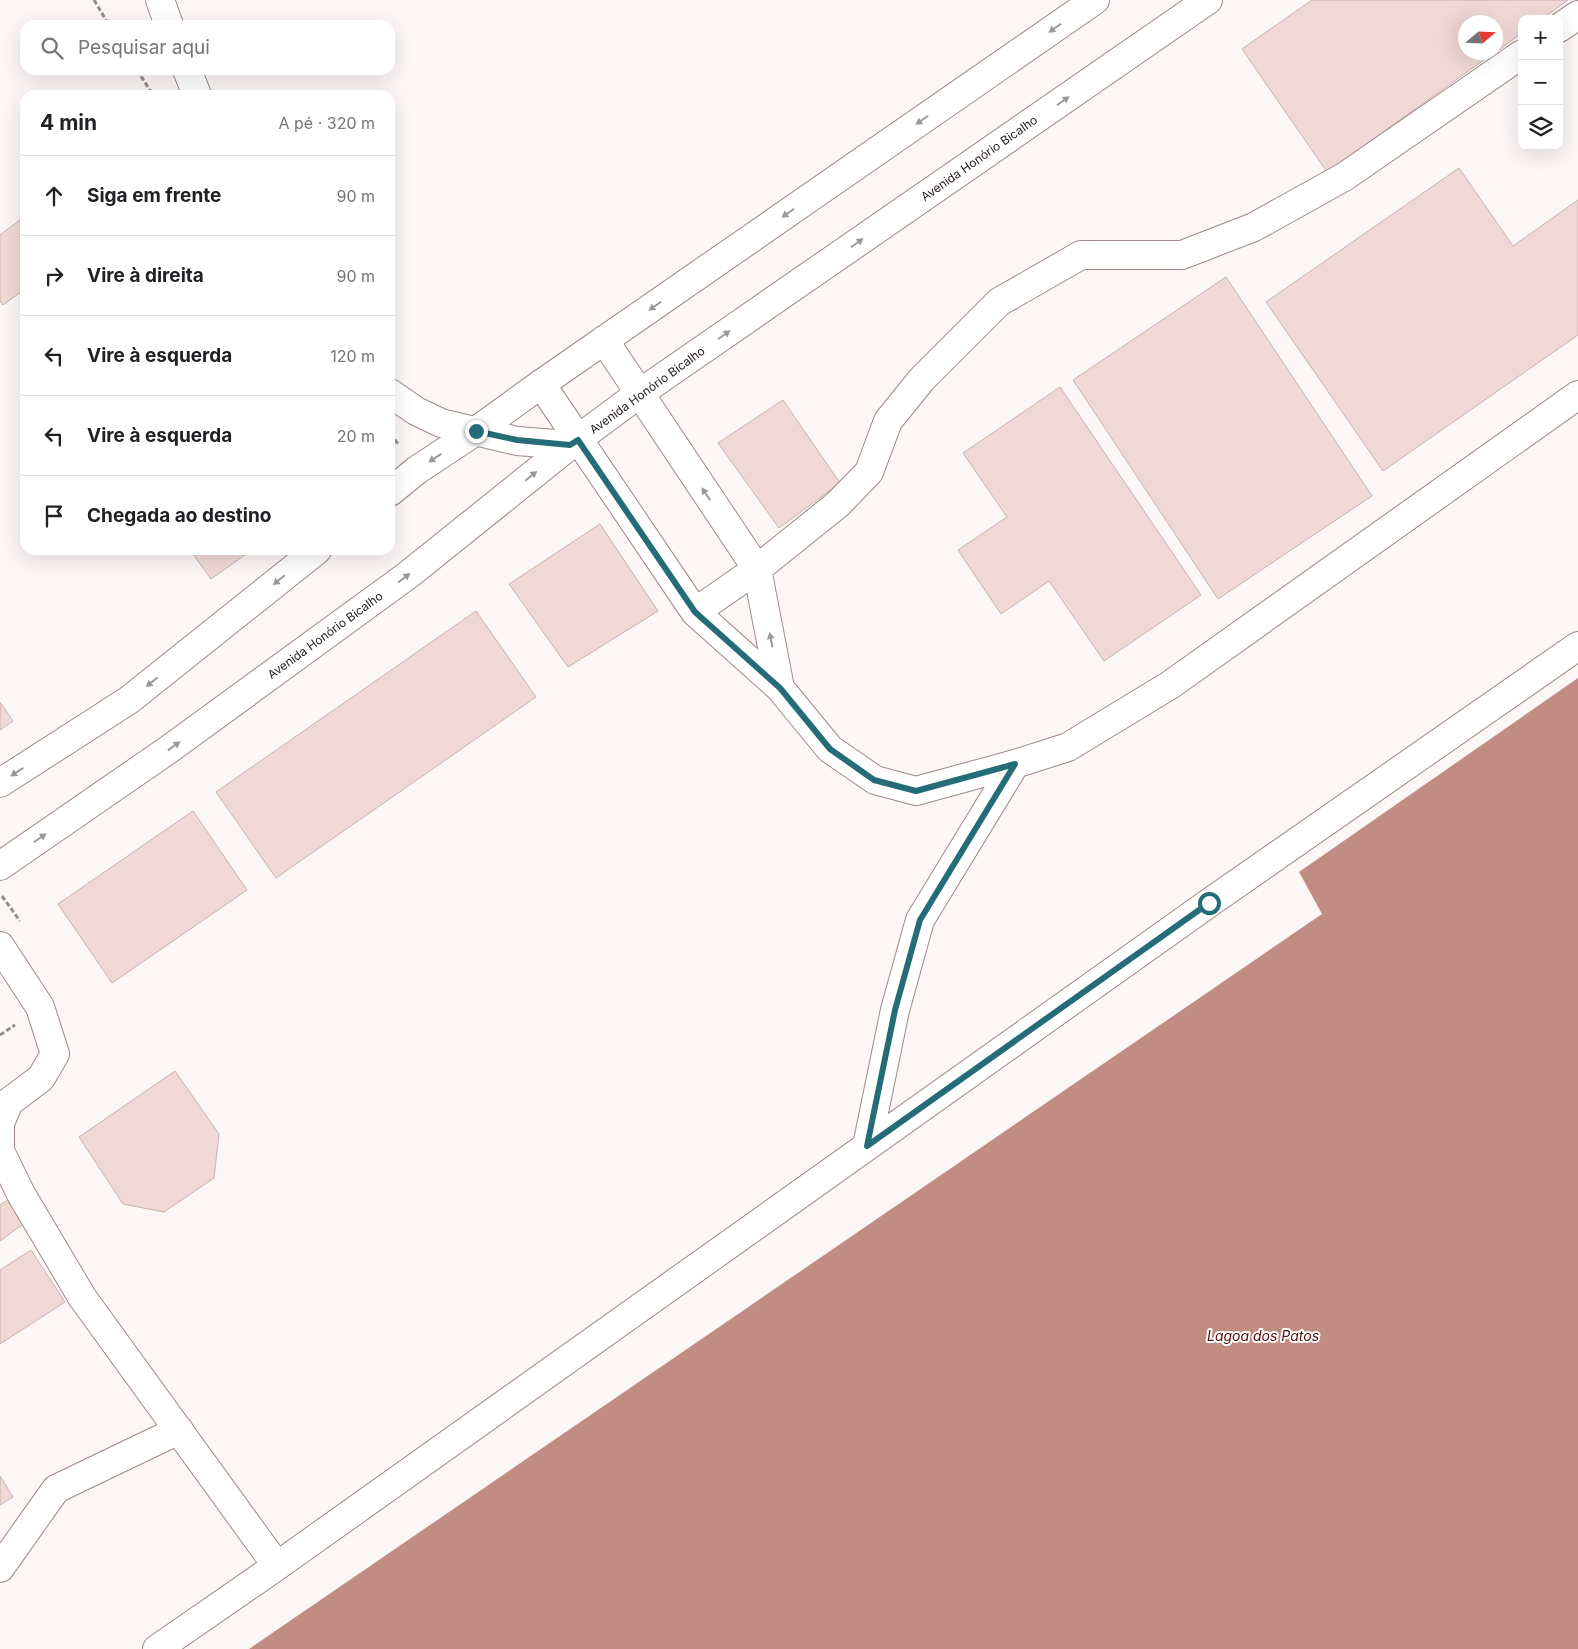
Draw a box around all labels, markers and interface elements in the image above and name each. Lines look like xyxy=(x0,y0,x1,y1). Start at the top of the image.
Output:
north arrow xyxy=(1458,15,1503,60)
map controls xyxy=(1518,15,1563,150)
button: + xyxy=(1518,15,1563,60)
search box xyxy=(20,20,395,75)
one-way arrow xyxy=(1048,23,1062,33)
icon: search xyxy=(38,34,66,62)
text: Pesquisar aqui xyxy=(78,36,210,59)
button: − xyxy=(1518,60,1563,105)
one-way arrow xyxy=(1056,96,1070,106)
button: layers xyxy=(1518,105,1563,150)
text: 4 min xyxy=(40,110,97,135)
street label: Avenida Honório Bicalho xyxy=(918,112,1040,204)
text: A pé · 320 m xyxy=(278,113,375,133)
one-way arrow xyxy=(915,115,928,125)
icon: ahead xyxy=(40,182,68,210)
text: Siga em frente xyxy=(87,184,221,207)
text: 90 m xyxy=(336,186,375,206)
one-way arrow xyxy=(781,208,795,218)
one-way arrow xyxy=(850,238,864,248)
icon: right xyxy=(40,262,68,290)
text: Vire à direita xyxy=(87,264,204,287)
text: 90 m xyxy=(336,266,375,286)
one-way arrow xyxy=(648,301,661,311)
one-way arrow xyxy=(717,330,730,340)
icon: left xyxy=(40,342,68,370)
street label: Avenida Honório Bicalho xyxy=(586,343,708,437)
text: Vire à esquerda xyxy=(87,344,232,367)
text: 120 m xyxy=(330,346,375,366)
route end xyxy=(465,420,488,443)
icon: left xyxy=(40,422,68,450)
text: Vire à esquerda xyxy=(87,424,232,447)
text: 20 m xyxy=(337,426,375,446)
one-way arrow xyxy=(429,453,442,463)
one-way arrow xyxy=(524,471,537,482)
one-way arrow xyxy=(701,488,711,501)
icon: arrive xyxy=(40,502,68,530)
text: Chegada ao destino xyxy=(87,504,271,527)
one-way arrow xyxy=(397,572,410,583)
one-way arrow xyxy=(272,575,285,586)
street label: Avenida Honório Bicalho xyxy=(264,588,386,682)
one-way arrow xyxy=(766,632,774,648)
one-way arrow xyxy=(145,676,158,687)
one-way arrow xyxy=(167,740,180,751)
one-way arrow xyxy=(10,767,23,777)
one-way arrow xyxy=(33,833,47,843)
route start xyxy=(1198,892,1221,915)
water label: Lagoa dos Patos xyxy=(1207,1327,1319,1344)

